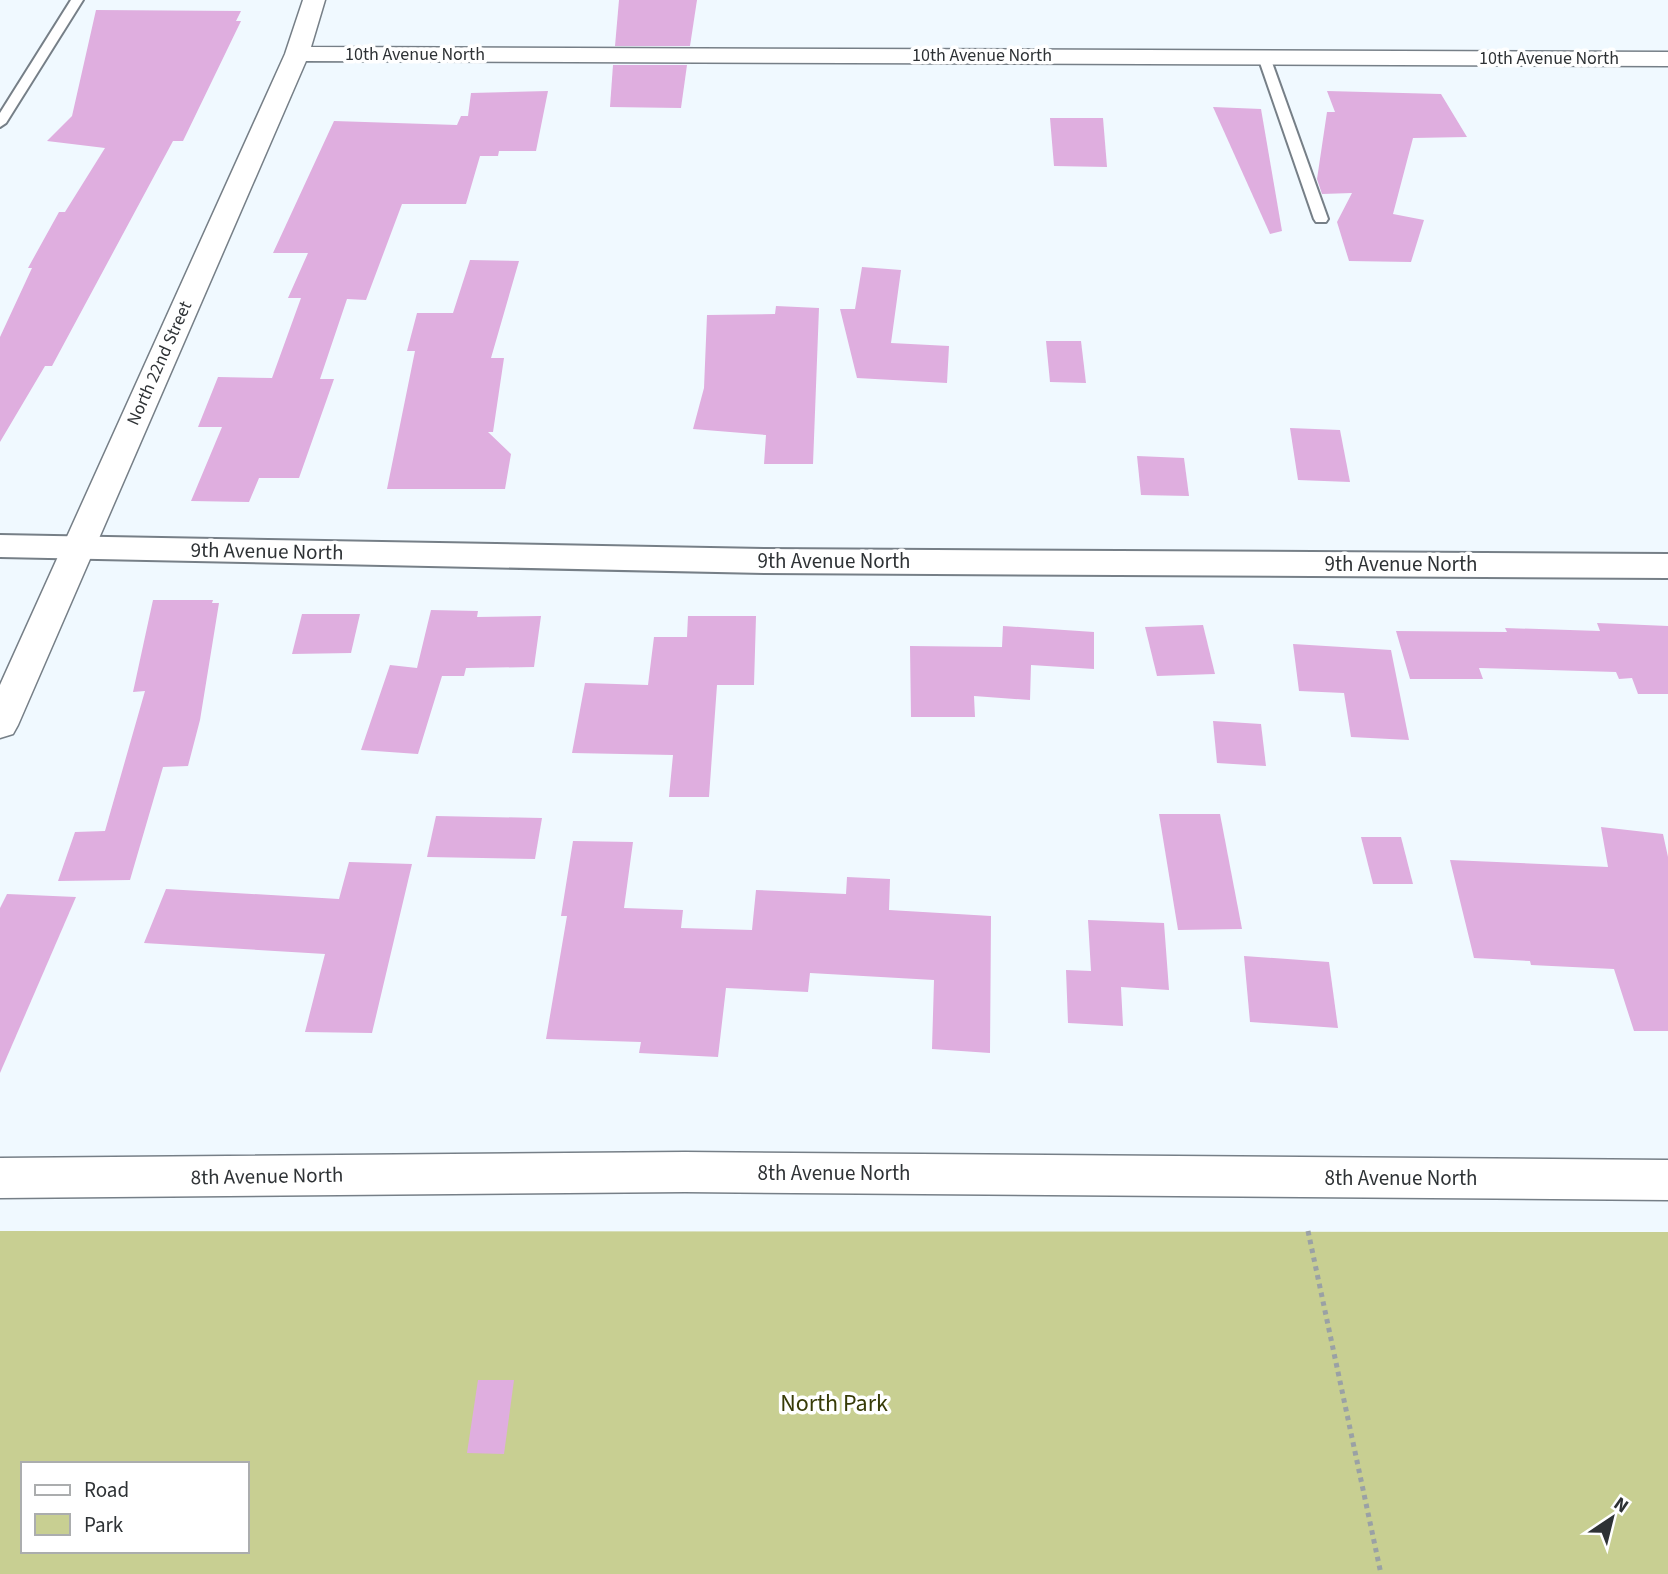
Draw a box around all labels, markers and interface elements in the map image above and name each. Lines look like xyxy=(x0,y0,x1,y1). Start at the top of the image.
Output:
street label: 10th Avenue North xyxy=(345,42,485,67)
street label: 10th Avenue North xyxy=(912,43,1052,68)
street label: 10th Avenue North xyxy=(1479,46,1619,71)
street label: North 22nd Street xyxy=(121,297,198,429)
street label: 9th Avenue North xyxy=(190,535,344,567)
street label: 9th Avenue North xyxy=(758,546,910,576)
street label: 9th Avenue North xyxy=(1325,549,1477,579)
street label: 8th Avenue North xyxy=(758,1158,910,1188)
street label: 8th Avenue North xyxy=(190,1160,344,1192)
street label: 8th Avenue North xyxy=(1325,1163,1477,1193)
park label: North Park xyxy=(780,1386,888,1421)
legend xyxy=(21,1462,248,1553)
text: Road xyxy=(84,1475,129,1505)
north arrow xyxy=(1577,1483,1647,1553)
text: N xyxy=(1608,1491,1634,1520)
text: Park xyxy=(84,1510,124,1540)

